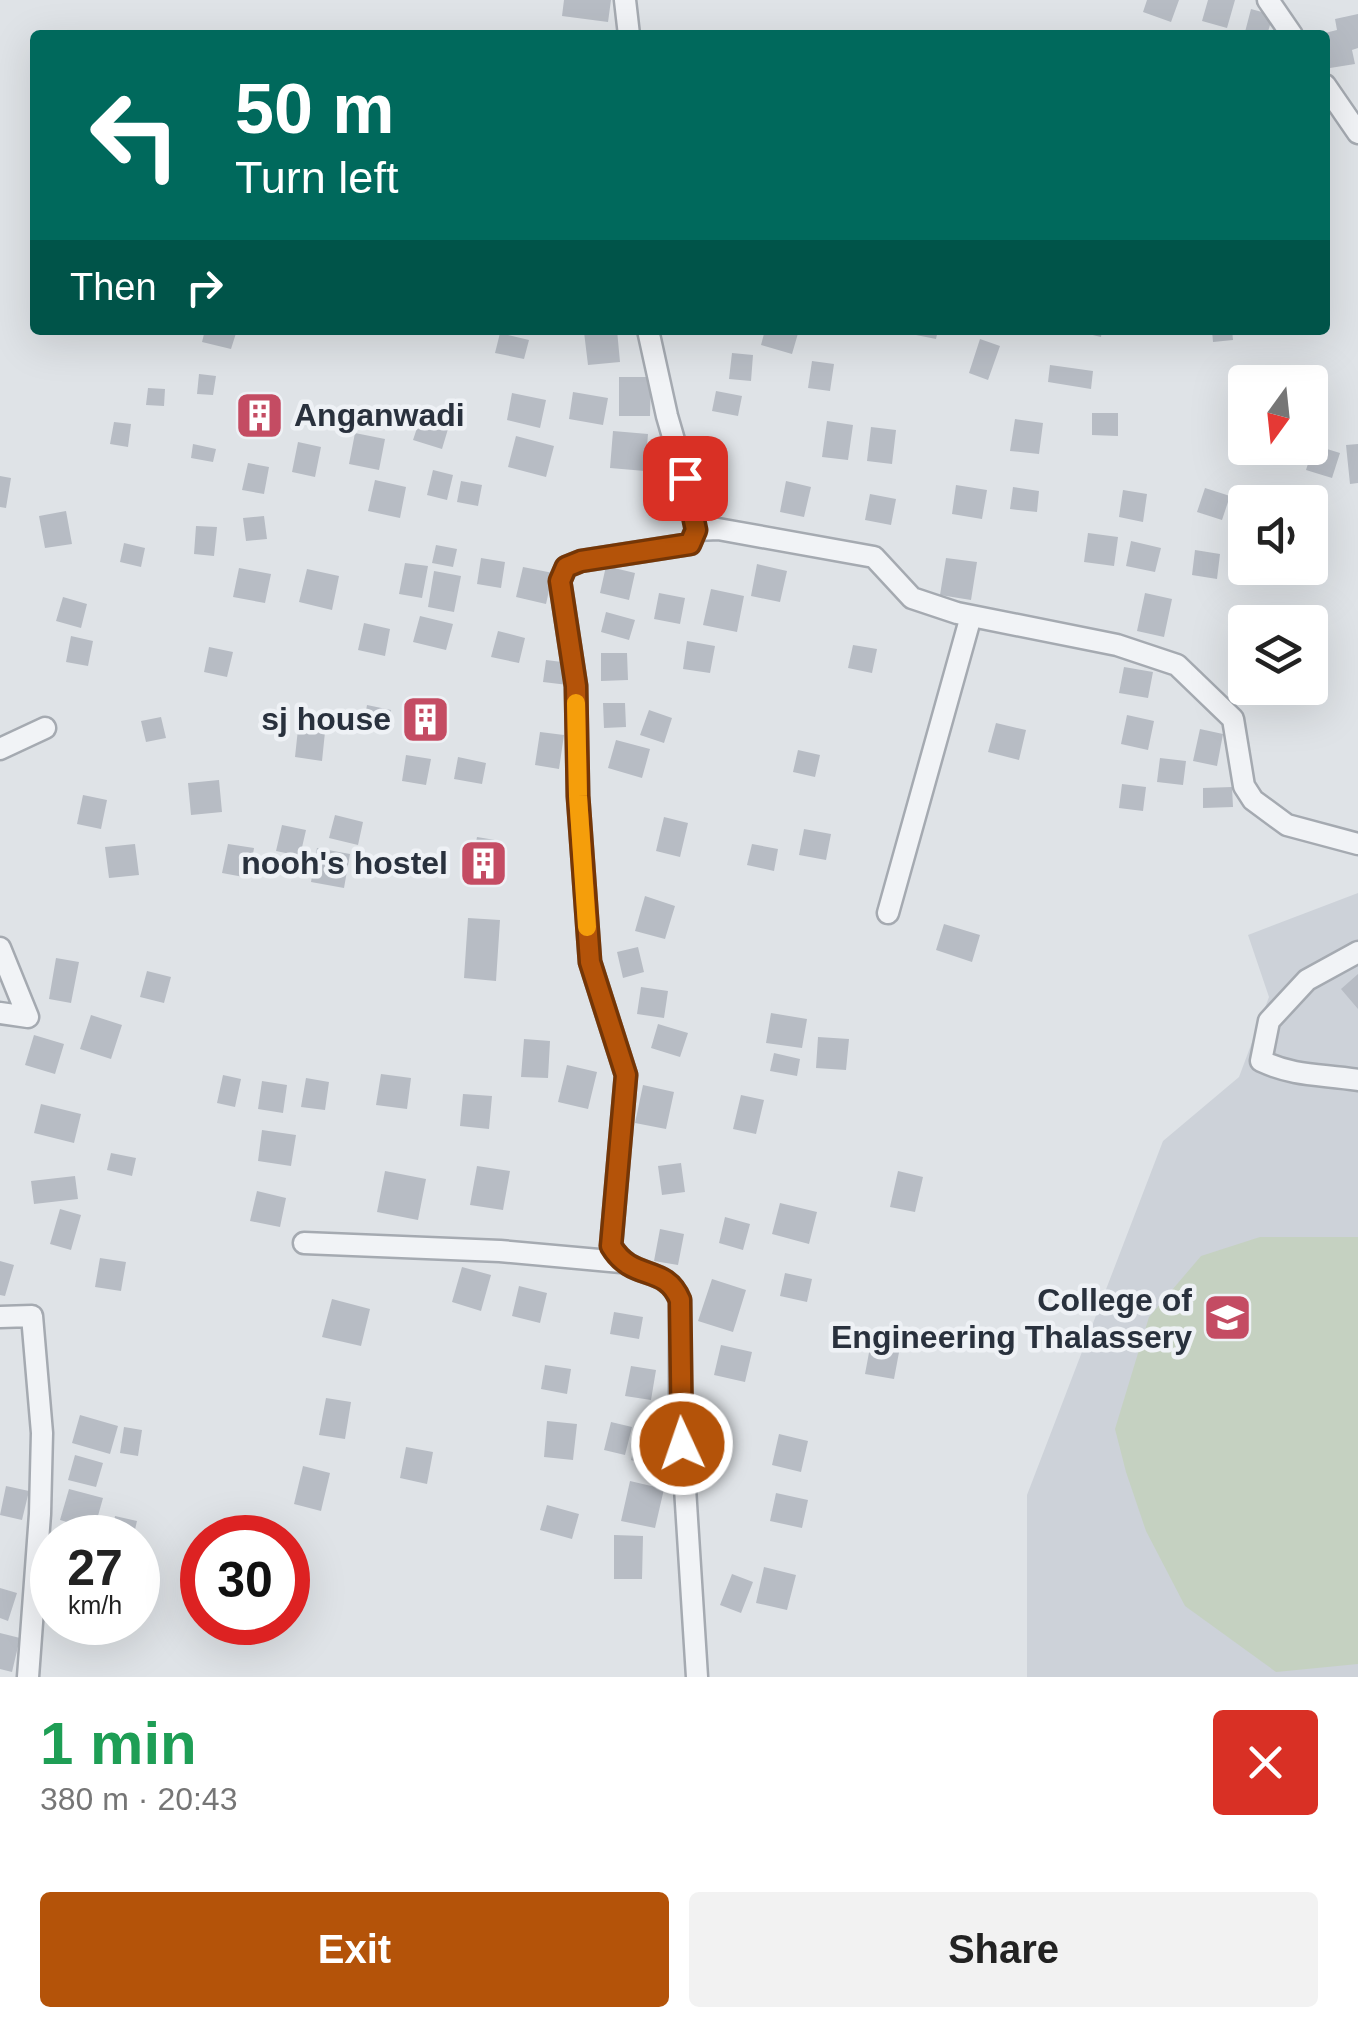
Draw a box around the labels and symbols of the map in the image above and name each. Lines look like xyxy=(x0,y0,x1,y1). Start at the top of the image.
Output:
north arrow xyxy=(1228,365,1328,465)
building icon: Anganwadi xyxy=(233,389,285,441)
place label: Anganwadi xyxy=(294,397,465,433)
pin xyxy=(643,436,728,521)
building icon: sj house xyxy=(400,693,452,745)
place label: sj house xyxy=(261,701,391,737)
building icon: nooh's hostel xyxy=(457,837,509,889)
place label: nooh's hostel xyxy=(241,845,448,881)
place label: College of Engineering Thalassery xyxy=(831,1282,1192,1355)
school or university icon: College of Engineering Thalassery xyxy=(1201,1292,1253,1344)
position arrow xyxy=(630,1392,734,1496)
speed limit sign: 30 xyxy=(180,1515,310,1645)

